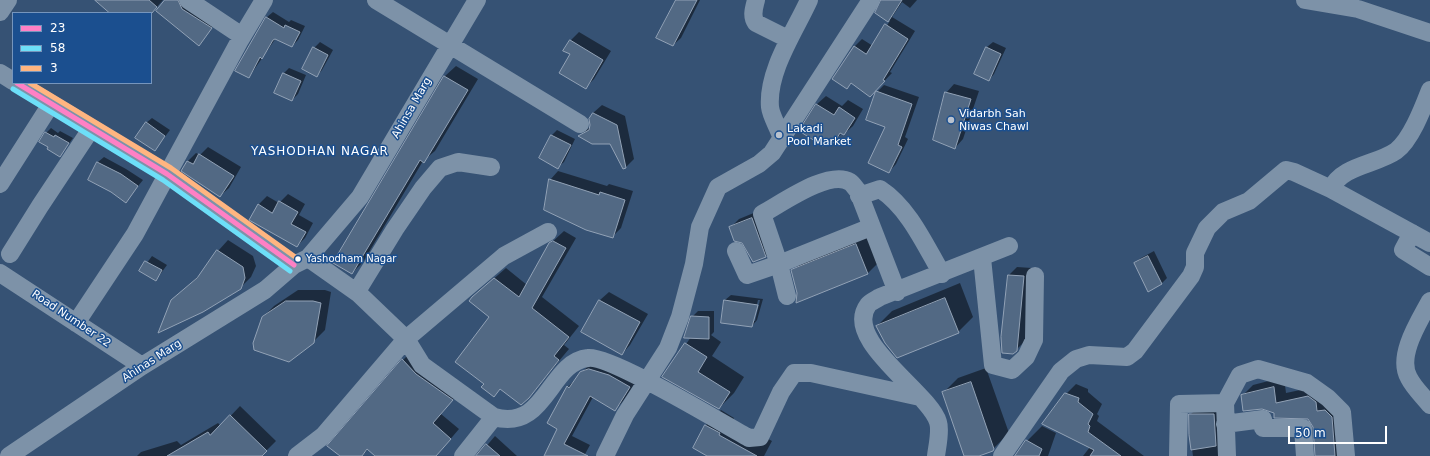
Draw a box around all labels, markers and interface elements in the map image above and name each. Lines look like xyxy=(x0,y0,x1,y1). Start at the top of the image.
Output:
legend xyxy=(12,12,152,84)
text: 23 xyxy=(50,21,65,35)
text: 58 xyxy=(50,41,65,55)
text: 3 xyxy=(50,61,58,75)
street label: Ahinsa Marg xyxy=(389,75,435,141)
place label: Vidarbh Sah Niwas Chawl xyxy=(959,107,1029,133)
marker: Vidarbh Sah Niwas Chawl xyxy=(946,115,956,125)
place label: Lakadi Pool Market xyxy=(787,122,851,148)
marker: Lakadi Pool Market xyxy=(774,130,784,140)
district label: YASHODHAN NAGAR xyxy=(251,145,389,159)
place label: Yashodham Nagar xyxy=(306,253,396,265)
marker: Yashodham Nagar xyxy=(293,254,303,264)
street label: Road Number 22 xyxy=(29,288,113,350)
street label: Ahinas Marg xyxy=(120,337,184,385)
scale bar xyxy=(1290,418,1389,444)
text: 50 m xyxy=(1295,426,1326,440)

